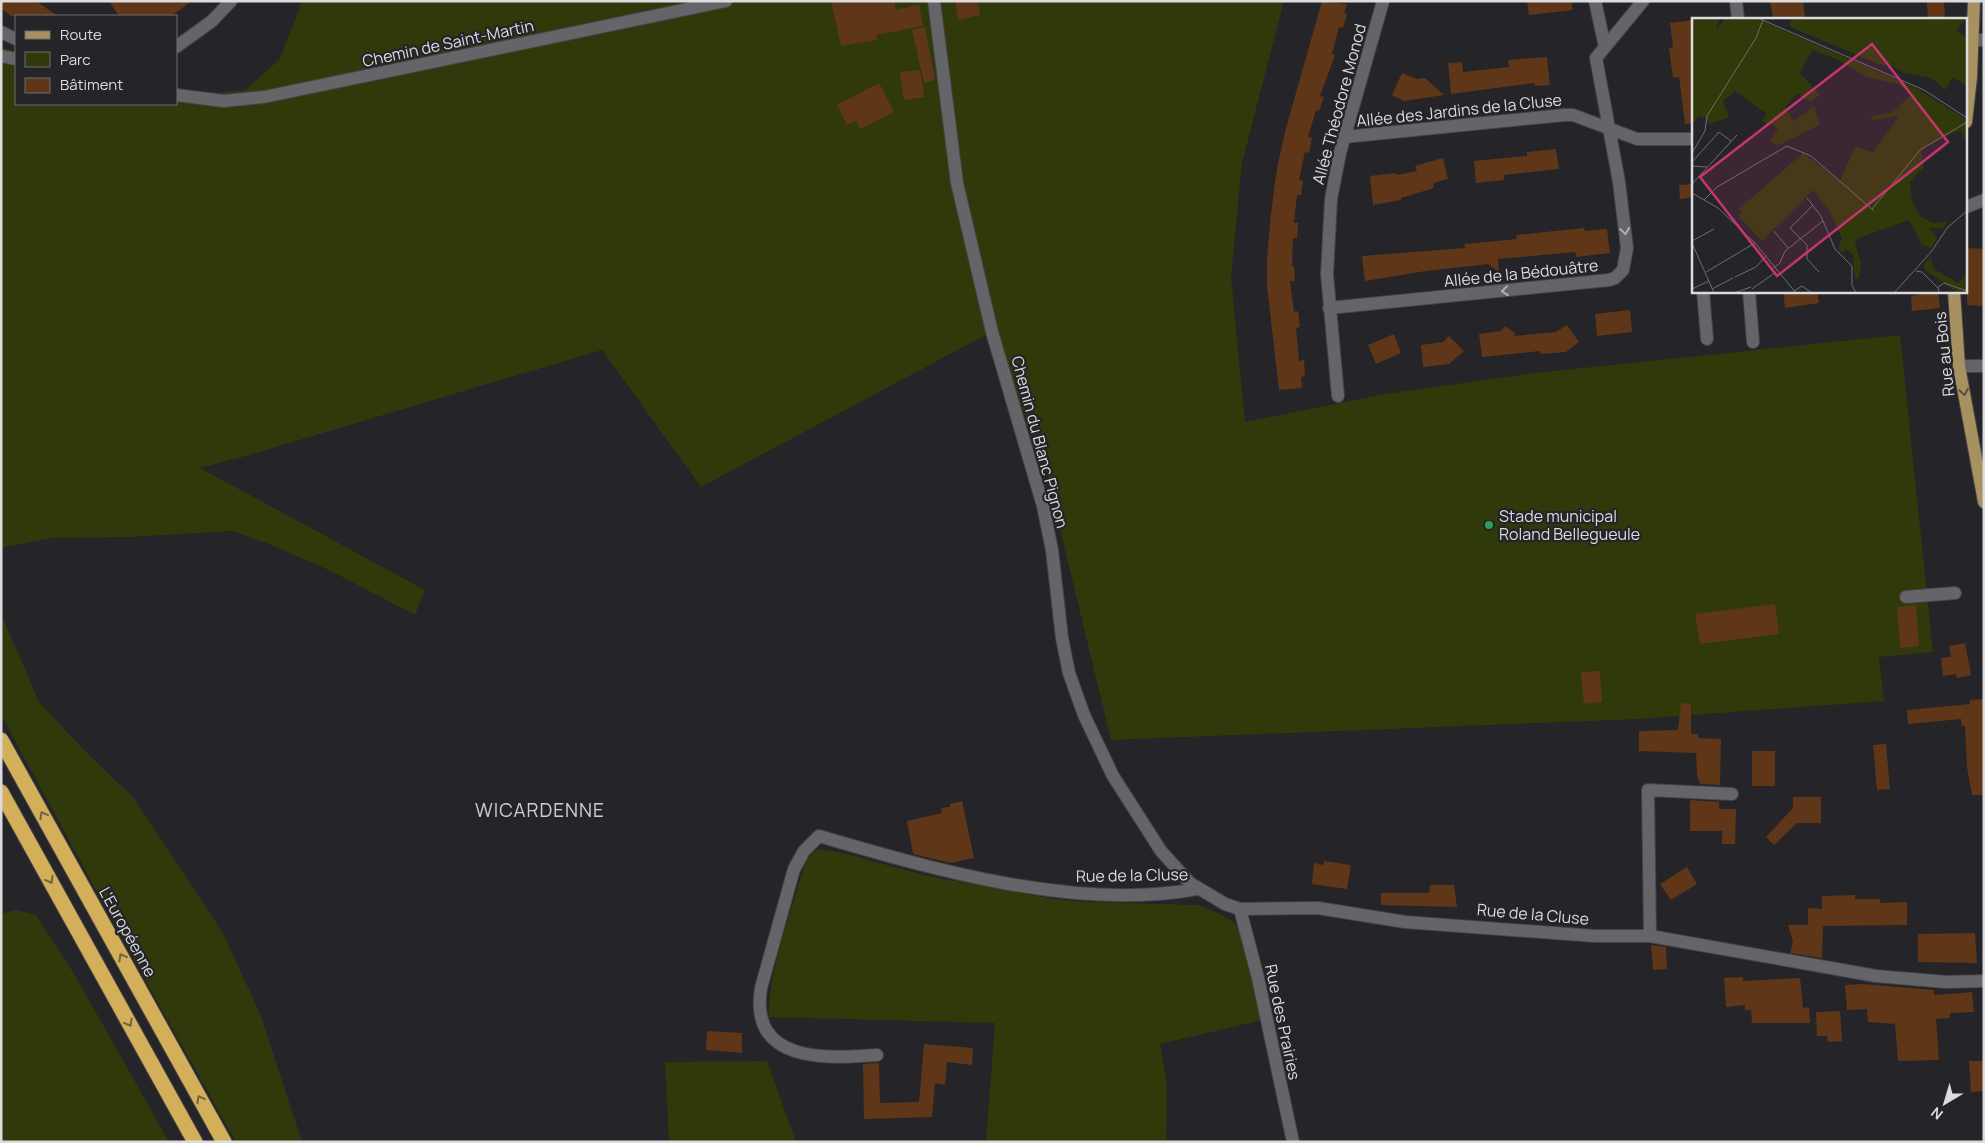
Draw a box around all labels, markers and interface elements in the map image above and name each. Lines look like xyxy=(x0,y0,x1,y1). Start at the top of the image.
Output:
street label: Chemin de Saint-Martin xyxy=(360,14,536,72)
legend xyxy=(15,15,178,105)
inset map xyxy=(1692,18,1968,292)
street label: Allée Théodore Monod xyxy=(1307,21,1371,187)
text: Route xyxy=(60,24,102,45)
text: Parc xyxy=(60,49,91,70)
text: Bâtiment xyxy=(60,74,123,95)
street label: Allée des Jardins de la Cluse xyxy=(1355,88,1563,132)
one-way arrow xyxy=(1619,227,1630,235)
street label: Allée de la Bédouâtre xyxy=(1443,254,1599,292)
one-way arrow xyxy=(1501,285,1509,296)
street label: Rue au Bois xyxy=(1929,311,1959,397)
street label: Chemin du Blanc Pignon xyxy=(1006,353,1074,531)
one-way arrow xyxy=(1958,388,1968,396)
place label: Stade municipal Roland Bellegueule xyxy=(1499,505,1640,545)
marker: Stade municipal Roland Bellegueule xyxy=(1483,519,1495,531)
district label: WICARDENNE xyxy=(475,797,605,823)
one-way arrow xyxy=(39,811,49,820)
street label: Rue de la Cluse xyxy=(1076,863,1188,887)
one-way arrow xyxy=(44,875,54,884)
street label: L'Européenne xyxy=(94,883,162,981)
street label: Rue de la Cluse xyxy=(1476,898,1590,930)
one-way arrow xyxy=(118,953,128,962)
street label: Rue des Prairies xyxy=(1260,962,1306,1082)
one-way arrow xyxy=(122,1017,132,1026)
north arrow xyxy=(1920,1078,1970,1128)
one-way arrow xyxy=(196,1095,206,1104)
text: N xyxy=(1927,1103,1947,1124)

